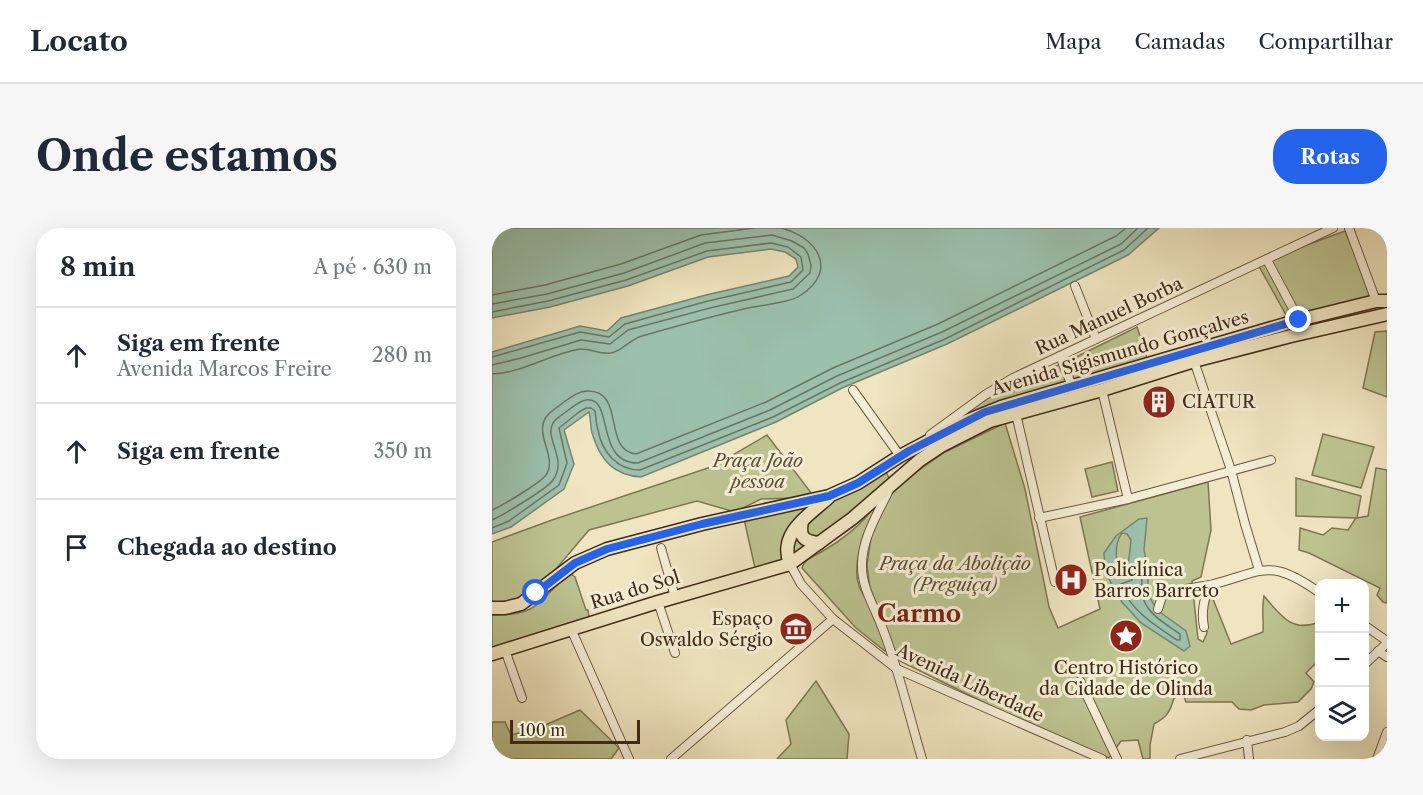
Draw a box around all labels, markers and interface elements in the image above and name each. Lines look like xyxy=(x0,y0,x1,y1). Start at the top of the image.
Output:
text: Locato xyxy=(30,24,128,58)
text: Mapa xyxy=(1045,29,1101,54)
text: Camadas xyxy=(1134,29,1225,54)
text: Compartilhar xyxy=(1258,29,1393,54)
button: Rotas xyxy=(1273,129,1387,184)
text: Onde estamos xyxy=(36,130,338,182)
text: 8 min xyxy=(60,251,136,283)
text: A pé · 630 m xyxy=(313,255,432,279)
street label: Rua Manuel Borba xyxy=(1032,272,1187,360)
street label: Avenida Sigismundo Gonçalves xyxy=(988,306,1251,401)
route end xyxy=(1285,306,1311,332)
text: Siga em frente xyxy=(117,330,280,357)
icon: ahead xyxy=(60,339,93,372)
text: 280 m xyxy=(372,343,432,367)
text: Avenida Marcos Freire xyxy=(117,357,332,381)
building icon: CIATUR xyxy=(1141,384,1177,420)
place label: CIATUR xyxy=(1182,391,1256,413)
icon: ahead xyxy=(60,435,93,468)
text: Siga em frente xyxy=(117,438,280,465)
text: 350 m xyxy=(374,439,432,463)
park label: Praça João pessoa xyxy=(711,450,803,493)
icon: arrive xyxy=(60,531,93,564)
text: Chegada ao destino xyxy=(117,534,337,561)
park label: Praça da Abolição (Preguiça) xyxy=(877,553,1031,596)
place label: Policlínica Barros Barreto xyxy=(1094,559,1219,602)
hospital icon: Policlínica Barros Barreto xyxy=(1053,562,1089,598)
street label: Rua do Sol xyxy=(588,566,682,614)
route start xyxy=(522,579,548,605)
map controls xyxy=(1315,579,1369,741)
button: + xyxy=(1315,579,1369,633)
district label: Carmo xyxy=(877,599,961,628)
place label: Espaço Oswaldo Sérgio xyxy=(640,608,773,651)
museum icon: Espaço Oswaldo Sérgio xyxy=(778,611,814,647)
place icon: Centro Histórico da Cidade de Olinda xyxy=(1108,618,1144,654)
button: − xyxy=(1315,633,1369,687)
street label: Avenida Liberdade xyxy=(892,639,1047,727)
place label: Centro Histórico da Cidade de Olinda xyxy=(1039,657,1213,700)
button: layers xyxy=(1315,687,1369,741)
scale bar xyxy=(510,717,640,744)
text: 100 m xyxy=(519,720,565,740)

